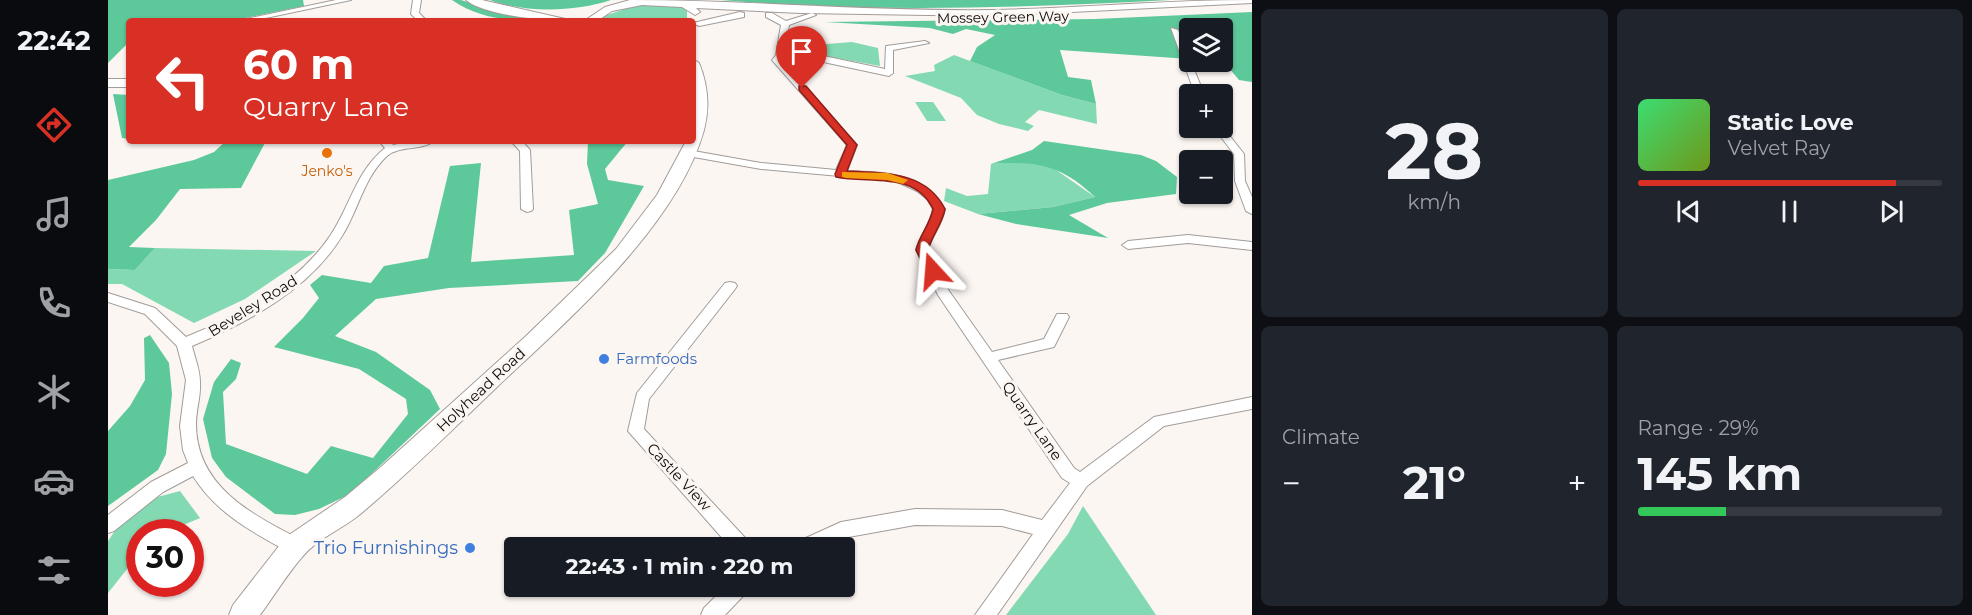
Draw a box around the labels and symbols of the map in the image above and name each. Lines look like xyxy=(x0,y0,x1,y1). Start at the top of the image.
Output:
street label: Mossey Green Way xyxy=(937,7,1070,27)
pin xyxy=(776,26,827,88)
marker: Jenko's xyxy=(320,146,334,160)
place label: Jenko's xyxy=(300,162,353,180)
position arrow xyxy=(901,239,965,303)
street label: Beveley Road xyxy=(205,271,301,341)
street label: Holyhead Road xyxy=(432,344,529,436)
place label: Farmfoods xyxy=(616,349,697,368)
marker: Farmfoods xyxy=(597,352,611,366)
street label: Quarry Lane xyxy=(998,377,1067,464)
street label: Castle View xyxy=(643,439,716,515)
speed limit sign: 30 xyxy=(126,519,204,597)
place label: Trio Furnishings xyxy=(314,537,458,559)
marker: Trio Furnishings xyxy=(463,541,477,555)

